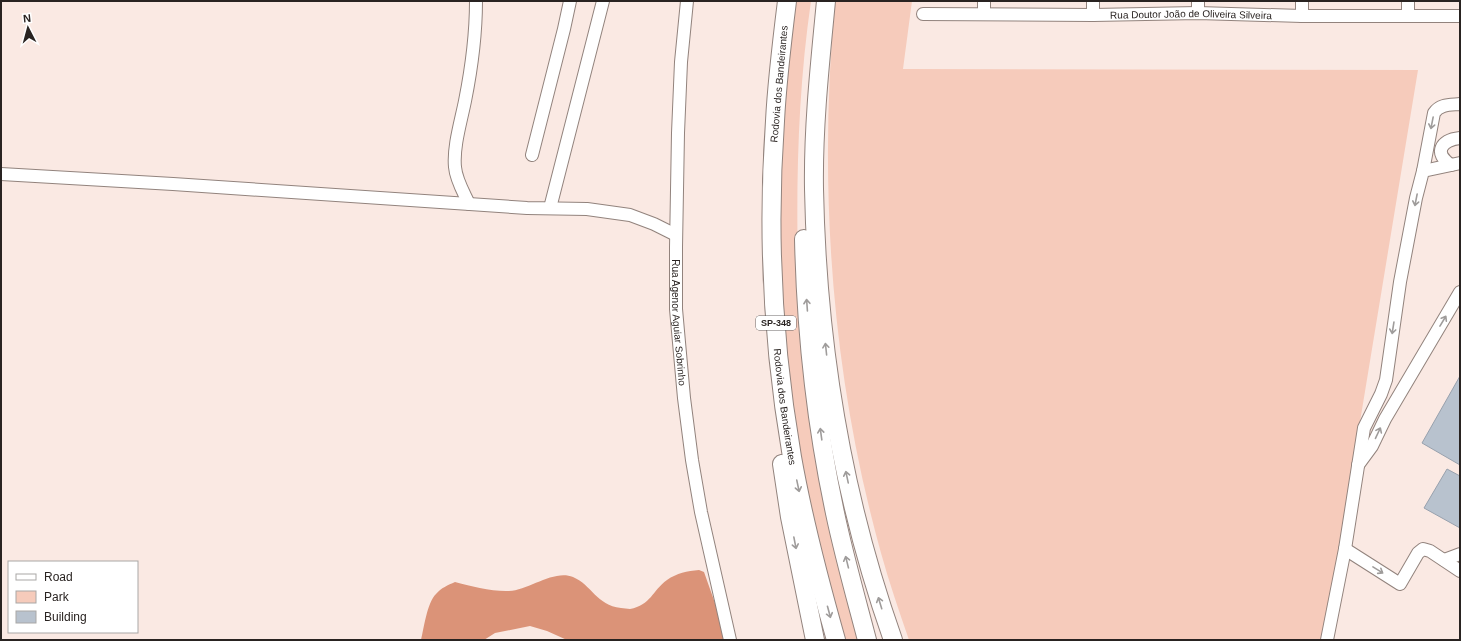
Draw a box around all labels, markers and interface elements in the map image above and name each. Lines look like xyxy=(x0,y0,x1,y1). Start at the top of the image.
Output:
street label: Rua Doutor João de Oliveira Silveira xyxy=(1110,7,1273,21)
north arrow xyxy=(8,8,48,48)
text: N xyxy=(22,12,32,24)
street label: Rodovia dos Bandeirantes xyxy=(768,25,790,143)
one-way arrow xyxy=(1427,116,1435,129)
one-way arrow xyxy=(1412,193,1420,206)
street label: Rua Agenor Aguiar Sobrinho xyxy=(670,259,688,387)
one-way arrow xyxy=(803,299,811,312)
one-way arrow xyxy=(1440,315,1448,327)
road number: SP-348 xyxy=(756,316,796,330)
one-way arrow xyxy=(1389,321,1397,334)
one-way arrow xyxy=(822,343,829,356)
street label: Rodovia dos Bandeirantes xyxy=(772,348,799,466)
one-way arrow xyxy=(817,428,825,441)
one-way arrow xyxy=(1375,428,1382,440)
one-way arrow xyxy=(842,471,850,484)
one-way arrow xyxy=(794,479,802,492)
one-way arrow xyxy=(791,536,799,549)
one-way arrow xyxy=(842,555,850,568)
legend xyxy=(8,561,138,633)
one-way arrow xyxy=(1373,565,1384,574)
text: Road xyxy=(44,570,73,584)
text: Park xyxy=(44,590,70,604)
one-way arrow xyxy=(876,597,883,610)
one-way arrow xyxy=(825,605,833,618)
text: Building xyxy=(44,610,87,624)

